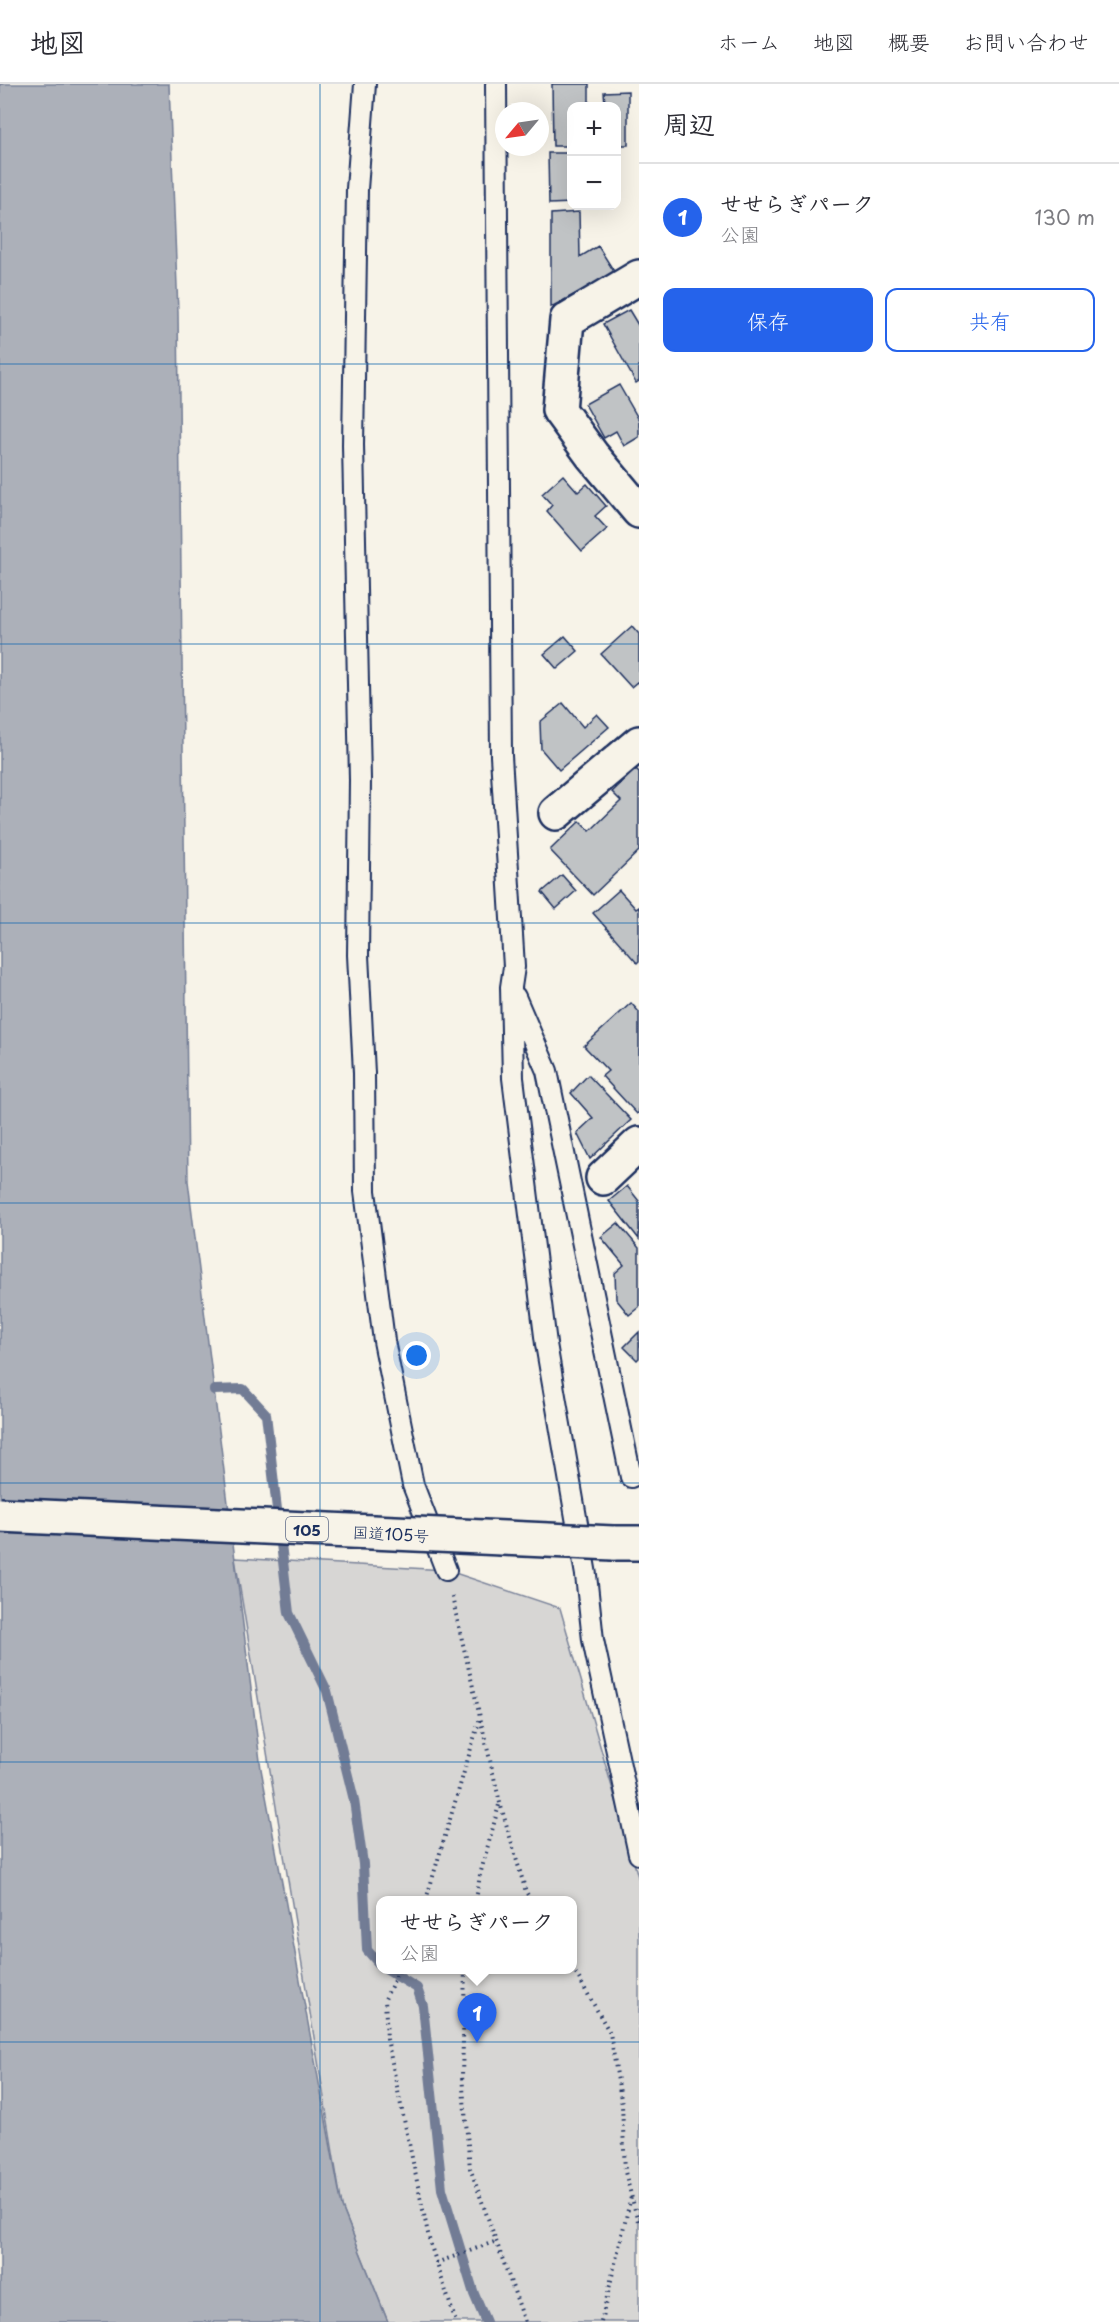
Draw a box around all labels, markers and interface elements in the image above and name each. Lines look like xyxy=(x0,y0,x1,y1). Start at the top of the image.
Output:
text: 地図 xyxy=(30,20,86,63)
text: ホーム xyxy=(718,25,780,57)
text: 地図 xyxy=(813,25,855,57)
text: 概要 xyxy=(888,25,930,57)
text: お問い合わせ xyxy=(963,25,1089,57)
north arrow xyxy=(495,102,549,156)
map controls xyxy=(567,102,621,210)
button: + xyxy=(567,102,621,156)
text: 周辺 xyxy=(663,104,715,143)
button: − xyxy=(567,156,621,210)
text: せせらぎパーク xyxy=(720,186,874,219)
text: 1 xyxy=(678,202,687,232)
text: 130 m xyxy=(1035,202,1095,232)
text: 公園 xyxy=(720,219,760,249)
button: 保存 xyxy=(663,288,873,352)
button: 共有 xyxy=(885,288,1095,352)
your location xyxy=(402,1341,431,1370)
road number: 105 xyxy=(286,1517,328,1541)
street label: 国道105号 xyxy=(352,1519,430,1547)
popup xyxy=(376,1896,577,1974)
text: せせらぎパーク xyxy=(399,1904,554,1937)
text: 公園 xyxy=(399,1937,439,1967)
pin: 1 xyxy=(458,1994,496,2043)

